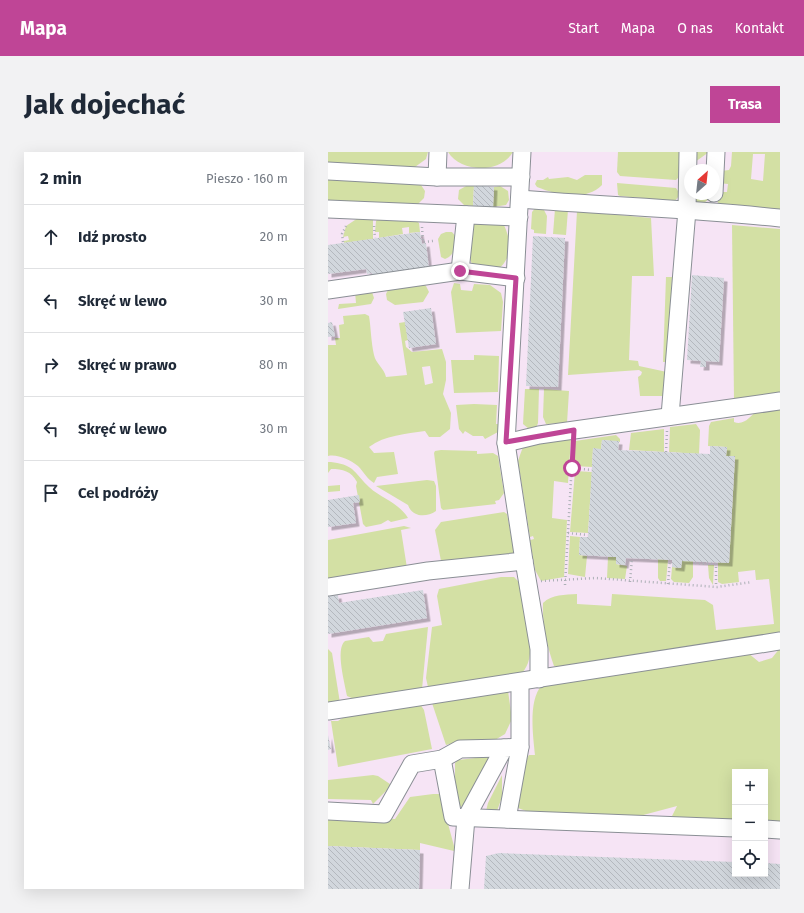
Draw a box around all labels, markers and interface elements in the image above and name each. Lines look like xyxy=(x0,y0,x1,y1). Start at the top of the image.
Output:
text: Mapa xyxy=(20,17,67,40)
text: Start xyxy=(568,20,599,37)
text: Mapa xyxy=(621,20,655,37)
text: O nas xyxy=(677,20,713,37)
text: Kontakt xyxy=(735,20,784,37)
button: Trasa xyxy=(710,86,780,123)
text: Jak dojechać xyxy=(24,88,185,121)
north arrow xyxy=(684,164,720,200)
text: 2 min xyxy=(40,168,82,189)
text: Pieszo · 160 m xyxy=(206,171,288,186)
icon: ahead xyxy=(40,226,62,248)
text: Idź prosto xyxy=(78,228,147,246)
text: 20 m xyxy=(260,229,288,244)
route end xyxy=(451,262,469,280)
icon: left xyxy=(40,290,62,312)
text: Skręć w lewo xyxy=(78,292,167,310)
text: 30 m xyxy=(260,293,288,308)
icon: right xyxy=(40,354,62,376)
text: Skręć w prawo xyxy=(78,356,177,374)
text: 80 m xyxy=(259,357,288,372)
icon: left xyxy=(40,418,62,440)
text: Skręć w lewo xyxy=(78,420,167,438)
text: 30 m xyxy=(260,421,288,436)
route start xyxy=(563,459,581,477)
icon: arrive xyxy=(40,482,62,504)
text: Cel podróży xyxy=(78,484,158,502)
map controls xyxy=(732,769,768,877)
button: + xyxy=(732,769,768,805)
button: − xyxy=(732,805,768,841)
button: locate xyxy=(732,841,768,877)

